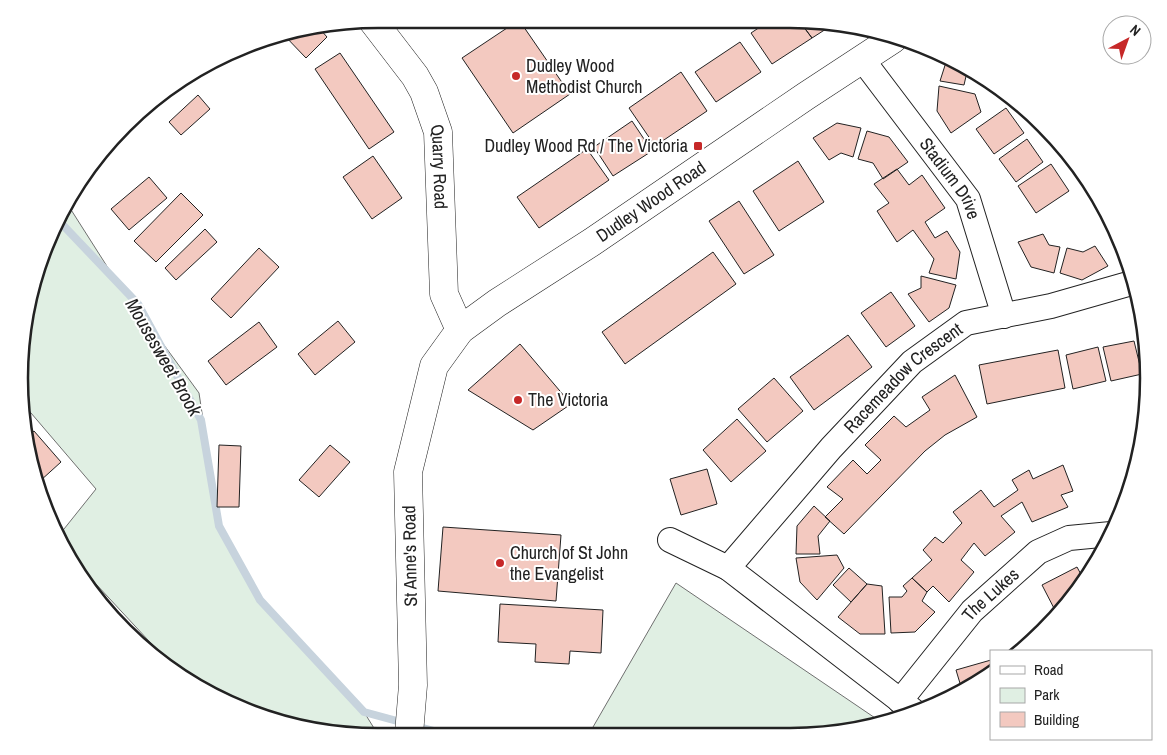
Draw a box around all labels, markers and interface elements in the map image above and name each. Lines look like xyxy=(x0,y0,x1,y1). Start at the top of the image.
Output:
north arrow xyxy=(1102,15,1152,65)
text: N xyxy=(1126,21,1145,40)
place label: Dudley Wood Methodist Church xyxy=(526,53,643,99)
marker: Dudley Wood Methodist Church xyxy=(510,70,522,82)
street label: Quarry Road xyxy=(424,121,454,209)
street label: Stadium Drive xyxy=(914,132,986,222)
place label: Dudley Wood Rd / The Victoria xyxy=(484,133,688,158)
marker: Dudley Wood Rd / The Victoria xyxy=(692,140,704,152)
street label: Dudley Wood Road xyxy=(591,155,711,248)
water label: Mousesweet Brook xyxy=(120,293,209,422)
street label: Racemeadow Crescent xyxy=(838,317,967,439)
place label: The Victoria xyxy=(528,387,608,412)
marker: The Victoria xyxy=(512,394,524,406)
street label: St Anne's Road xyxy=(396,505,423,607)
place label: Church of St John the Evangelist xyxy=(510,540,628,586)
marker: Church of St John the Evangelist xyxy=(494,557,506,569)
street label: The Lukes xyxy=(956,562,1024,626)
legend xyxy=(990,650,1152,740)
text: Road xyxy=(1034,659,1063,680)
text: Park xyxy=(1034,684,1060,705)
text: Building xyxy=(1034,709,1079,730)

